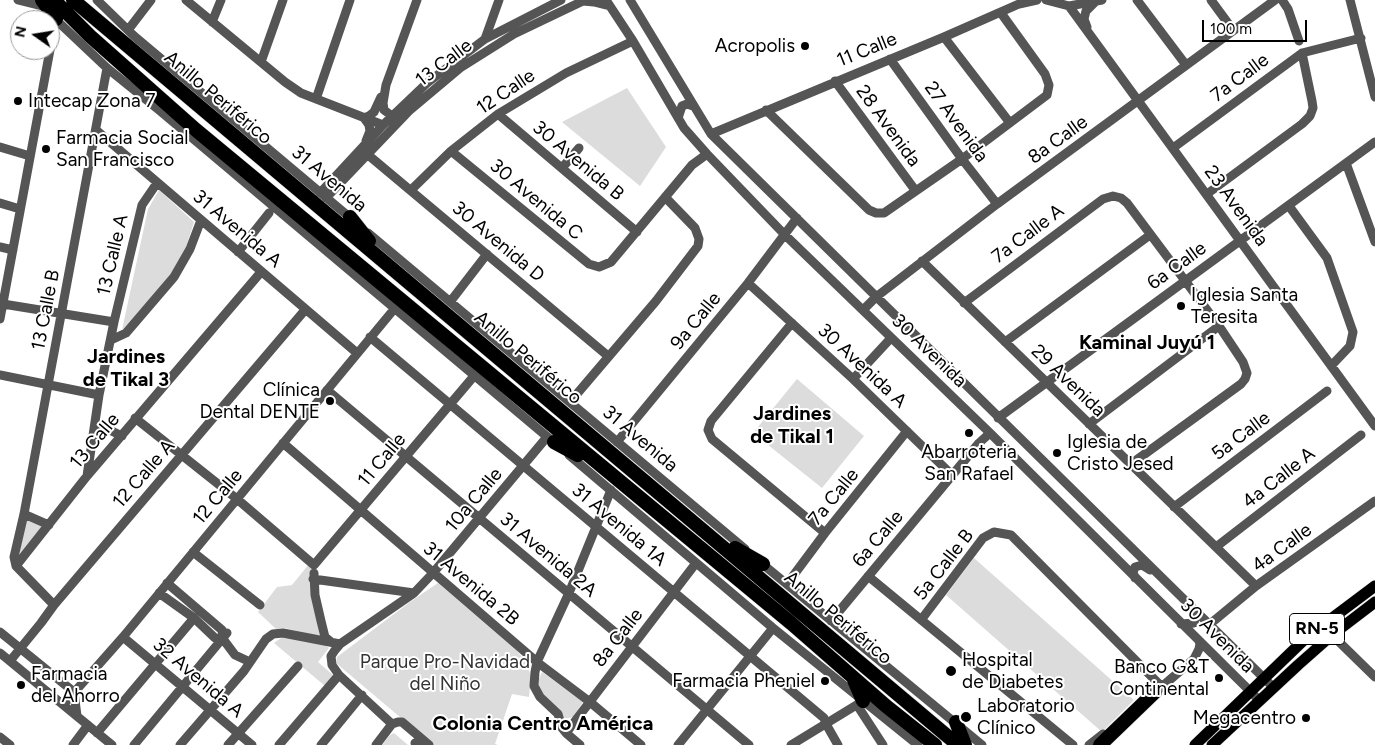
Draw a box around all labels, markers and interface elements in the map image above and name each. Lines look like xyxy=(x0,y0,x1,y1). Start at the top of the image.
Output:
north arrow xyxy=(10,10,60,60)
scale bar xyxy=(1205,10,1310,42)
text: 100 m xyxy=(1210,20,1252,38)
text: N xyxy=(11,25,30,39)
street label: 11 Calle xyxy=(834,28,900,72)
street label: 13 Calle xyxy=(411,34,477,92)
place label: Acropolis xyxy=(715,35,795,57)
marker: Acropolis xyxy=(799,40,811,52)
street label: Anillo Periférico xyxy=(160,46,276,150)
street label: 7a Calle xyxy=(1207,49,1273,107)
street label: 12 Calle xyxy=(473,64,539,120)
street label: 27 Avenida xyxy=(919,77,993,167)
street label: 28 Avenida xyxy=(851,81,925,171)
place label: Intecap Zona 7 xyxy=(28,90,156,112)
marker: Intecap Zona 7 xyxy=(12,95,24,107)
street label: 8a Calle xyxy=(1024,111,1092,169)
street label: 30 Avenida B xyxy=(528,116,628,206)
place label: Farmacia Social San Francisco xyxy=(56,127,188,171)
street label: 31 Avenida xyxy=(287,141,371,217)
marker: Farmacia Social San Francisco xyxy=(40,143,52,155)
street label: 30 Avenida C xyxy=(485,155,587,245)
street label: 23 Avenida xyxy=(1199,161,1273,251)
street label: 31 Avenida A xyxy=(188,185,286,273)
street label: 30 Avenida D xyxy=(447,197,549,287)
street label: 7a Calle A xyxy=(987,200,1069,268)
street label: 13 Calle A xyxy=(93,212,133,298)
street label: 6a Calle xyxy=(1143,237,1211,295)
street label: 13 Calle B xyxy=(27,268,65,352)
place label: Iglesia Santa Teresita xyxy=(1191,284,1298,328)
street label: 9a Calle xyxy=(666,288,726,354)
marker: Iglesia Santa Teresita xyxy=(1175,300,1187,312)
street label: Anillo Periférico xyxy=(470,306,586,410)
street label: 30 Avenida xyxy=(887,310,971,392)
street label: 30 Avenida A xyxy=(813,319,911,413)
district label: Kaminal Juyú 1 xyxy=(1079,331,1215,355)
street label: 29 Avenida xyxy=(1026,340,1110,422)
district label: Jardines de Tikal 3 xyxy=(83,345,169,392)
place label: Clínica Dental DENTE xyxy=(199,379,320,423)
marker: Clínica Dental DENTE xyxy=(324,395,336,407)
street label: 31 Avenida xyxy=(598,401,682,477)
district label: Jardines de Tikal 1 xyxy=(750,402,834,449)
street label: 5a Calle xyxy=(1207,407,1275,465)
street label: 13 Calle xyxy=(65,409,125,473)
marker: Abarroteria San Rafael xyxy=(963,427,975,439)
street label: 11 Calle xyxy=(353,429,411,491)
place label: Iglesia de Cristo Jesed xyxy=(1067,431,1174,475)
street label: 12 Calle A xyxy=(108,435,180,513)
place label: Abarroteria San Rafael xyxy=(921,441,1017,485)
street label: 4a Calle A xyxy=(1238,443,1320,513)
marker: Iglesia de Cristo Jesed xyxy=(1051,447,1063,459)
street label: 10a Calle xyxy=(441,463,507,537)
street label: 7a Calle xyxy=(804,464,864,530)
street label: 12 Calle xyxy=(188,465,248,529)
street label: 31 Avenida 1A xyxy=(567,479,671,571)
street label: 6a Calle xyxy=(848,506,908,572)
street label: 31 Avenida 2A xyxy=(495,508,601,602)
street label: 4a Calle xyxy=(1248,519,1316,577)
street label: 5a Calle B xyxy=(909,525,979,605)
street label: 31 Avenida 2B xyxy=(418,537,524,631)
street label: Anillo Periférico xyxy=(780,566,896,670)
street label: 30 Avenida xyxy=(1175,594,1259,678)
street label: 8a Calle xyxy=(588,604,648,672)
road number: RN-5 xyxy=(1290,614,1344,644)
street label: 32 Avenida A xyxy=(148,633,248,723)
place label: Hospital de Diabetes xyxy=(962,649,1063,693)
park label: Parque Pro-Navidad del Niño xyxy=(360,651,530,695)
place label: Banco G&T Continental xyxy=(1110,656,1209,700)
place label: Farmacia del Ahorro xyxy=(31,663,120,707)
marker: Hospital de Diabetes xyxy=(944,664,958,678)
place label: Farmacia Pheniel xyxy=(672,670,815,692)
marker: Banco G&T Continental xyxy=(1213,672,1225,684)
marker: Farmacia Pheniel xyxy=(819,675,831,687)
marker: Farmacia del Ahorro xyxy=(15,679,27,691)
place label: Laboratorio Clínico xyxy=(977,695,1075,739)
place label: Megacentro xyxy=(1193,707,1296,729)
marker: Laboratorio Clínico xyxy=(959,710,973,724)
district label: Colonia Centro América xyxy=(433,712,653,736)
marker: Megacentro xyxy=(1300,712,1312,724)

